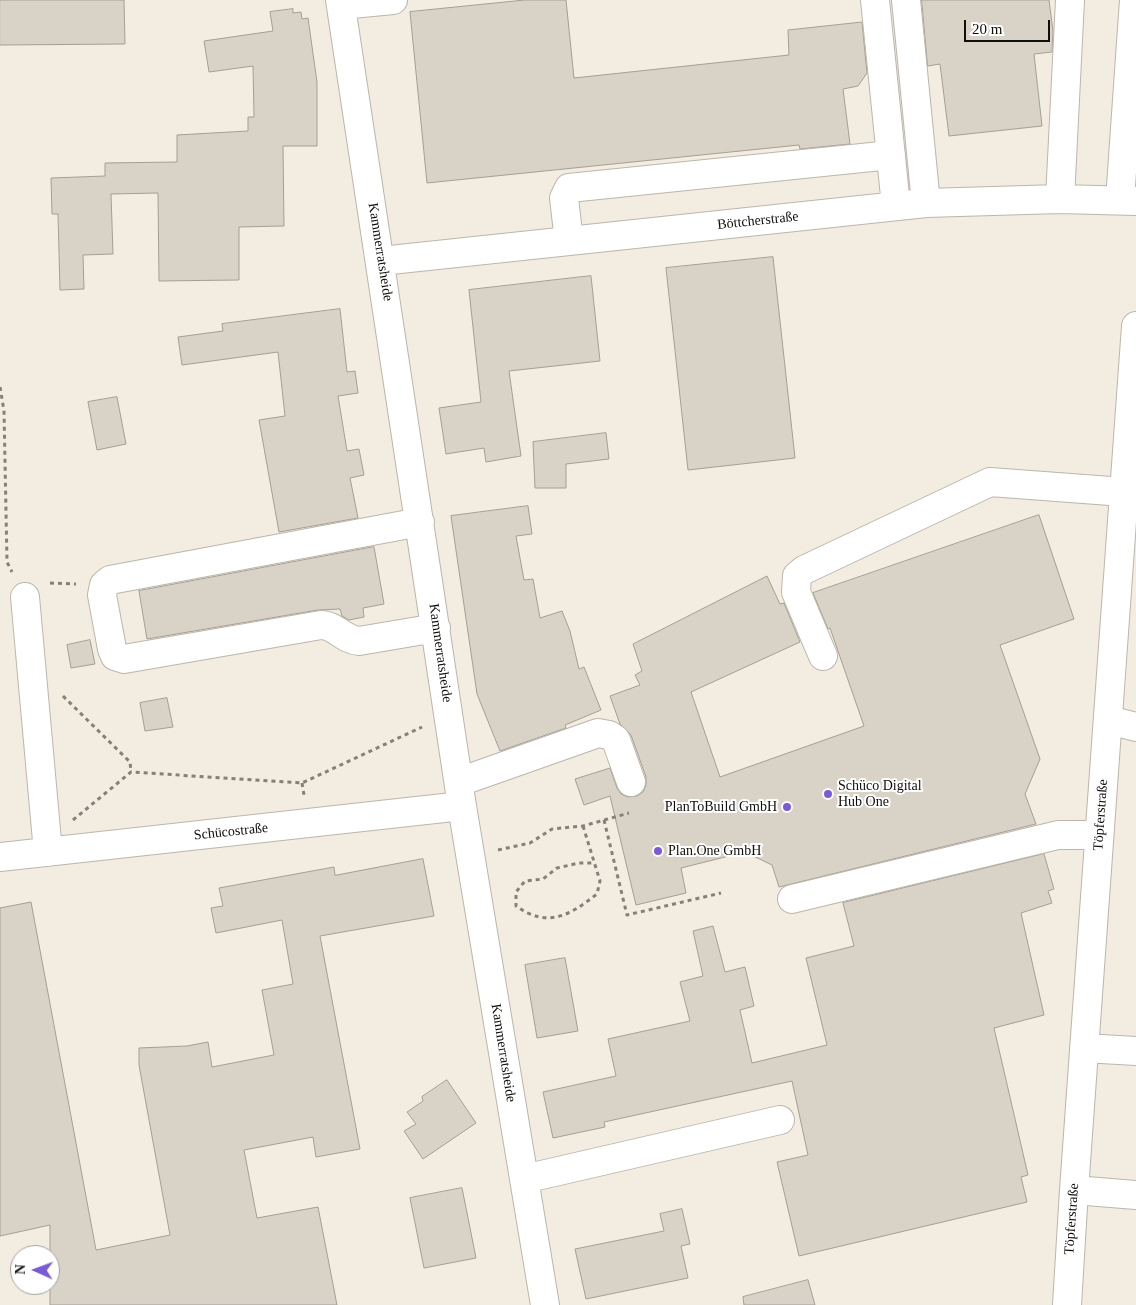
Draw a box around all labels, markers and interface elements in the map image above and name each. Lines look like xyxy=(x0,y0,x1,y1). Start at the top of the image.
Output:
scale bar xyxy=(966,10,1052,42)
text: 20 m xyxy=(972,21,1002,37)
street label: Kammerratsheide xyxy=(364,202,396,302)
street label: Böttcherstraße xyxy=(717,208,799,234)
street label: Kammerratsheide xyxy=(425,603,455,703)
place label: Schüco Digital Hub One xyxy=(838,778,922,810)
street label: Töpferstraße xyxy=(1090,779,1112,851)
marker: Schüco Digital Hub One xyxy=(822,788,834,800)
place label: PlanToBuild GmbH xyxy=(665,799,777,815)
marker: PlanToBuild GmbH xyxy=(781,801,793,813)
street label: Schücostraße xyxy=(193,820,269,844)
place label: Plan.One GmbH xyxy=(668,843,761,859)
marker: Plan.One GmbH xyxy=(652,845,664,857)
street label: Kammerratsheide xyxy=(487,1003,519,1103)
street label: Töpferstraße xyxy=(1061,1183,1083,1255)
north arrow xyxy=(10,1245,60,1295)
text: N xyxy=(13,1264,28,1275)

